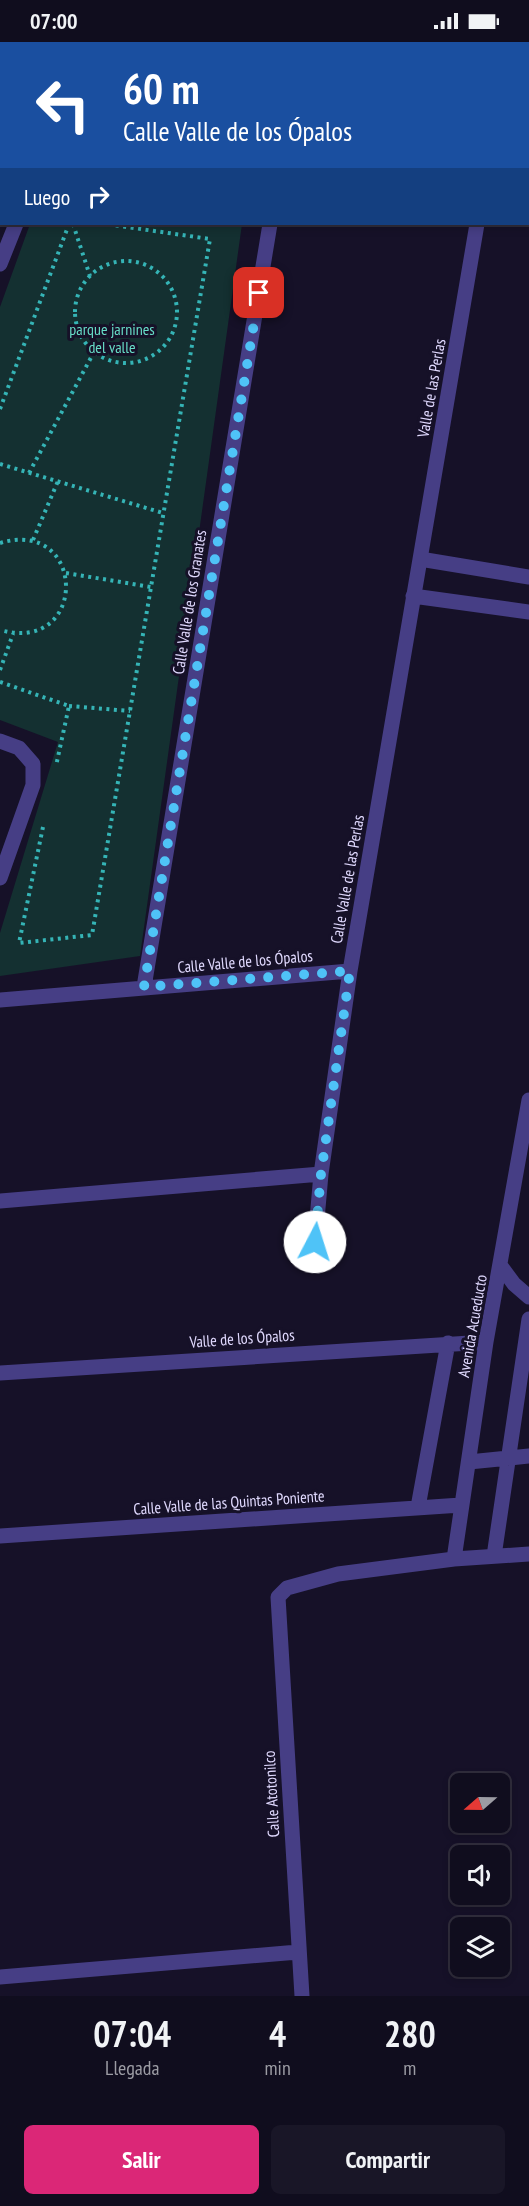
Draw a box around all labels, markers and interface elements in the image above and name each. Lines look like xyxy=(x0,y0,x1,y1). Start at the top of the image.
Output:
text: 07:00 xyxy=(30,7,78,35)
text: 60 m xyxy=(123,61,200,116)
icon: left xyxy=(24,66,102,144)
text: Calle Valle de los Ópalos xyxy=(123,114,352,148)
icon: right xyxy=(82,180,115,213)
text: Luego xyxy=(24,183,70,211)
pin xyxy=(233,267,284,318)
icon: arrive xyxy=(242,276,275,309)
park label: parque jarnines del valle xyxy=(69,319,155,357)
street label: Valle de las Perlas xyxy=(412,337,450,440)
street label: Calle Valle de los Granates xyxy=(168,528,210,676)
street label: Calle Valle de las Perlas xyxy=(326,813,368,945)
street label: Calle Valle de los Ópalos xyxy=(177,945,313,977)
position arrow xyxy=(283,1210,347,1274)
street label: Avenida Acueducto xyxy=(453,1273,491,1379)
street label: Valle de los Ópalos xyxy=(188,1324,295,1352)
street label: Calle Valle de las Quintas Poniente xyxy=(133,1485,325,1519)
street label: Calle Atotonilco xyxy=(259,1750,283,1838)
north arrow xyxy=(450,1773,510,1833)
map controls xyxy=(450,1773,510,1977)
button: sound xyxy=(450,1845,510,1905)
button: layers xyxy=(450,1917,510,1977)
text: 07:04 xyxy=(93,2010,171,2057)
text: 4 xyxy=(269,2010,286,2057)
text: 280 xyxy=(384,2010,436,2057)
text: Llegada xyxy=(105,2055,159,2081)
text: min xyxy=(265,2055,291,2081)
text: m xyxy=(403,2055,416,2081)
button: Salir xyxy=(24,2125,259,2194)
button: Compartir xyxy=(271,2125,505,2194)

